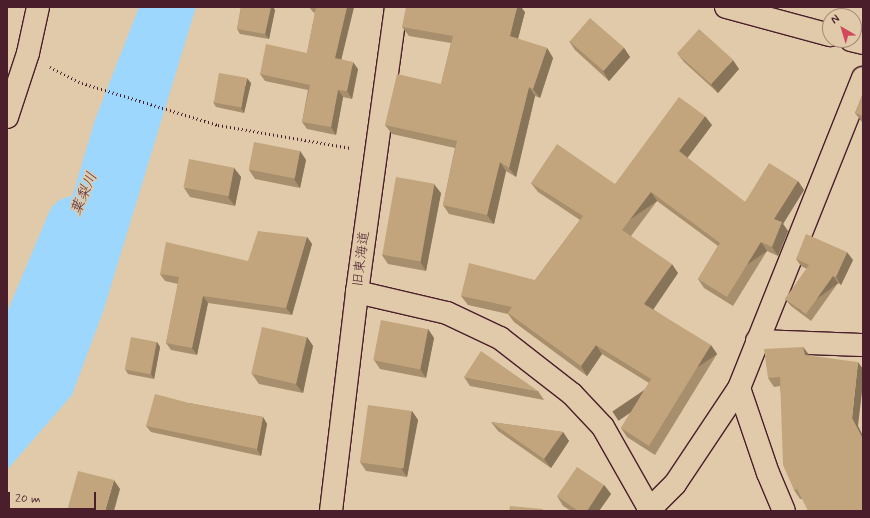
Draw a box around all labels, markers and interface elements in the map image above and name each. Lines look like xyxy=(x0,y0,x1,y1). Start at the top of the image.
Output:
north arrow xyxy=(822,8,862,48)
text: N xyxy=(828,12,842,27)
water label: 葉梨川 xyxy=(68,170,102,218)
street label: 旧東海道 xyxy=(349,230,373,288)
scale bar xyxy=(10,484,98,510)
text: 20 m xyxy=(15,491,41,507)

